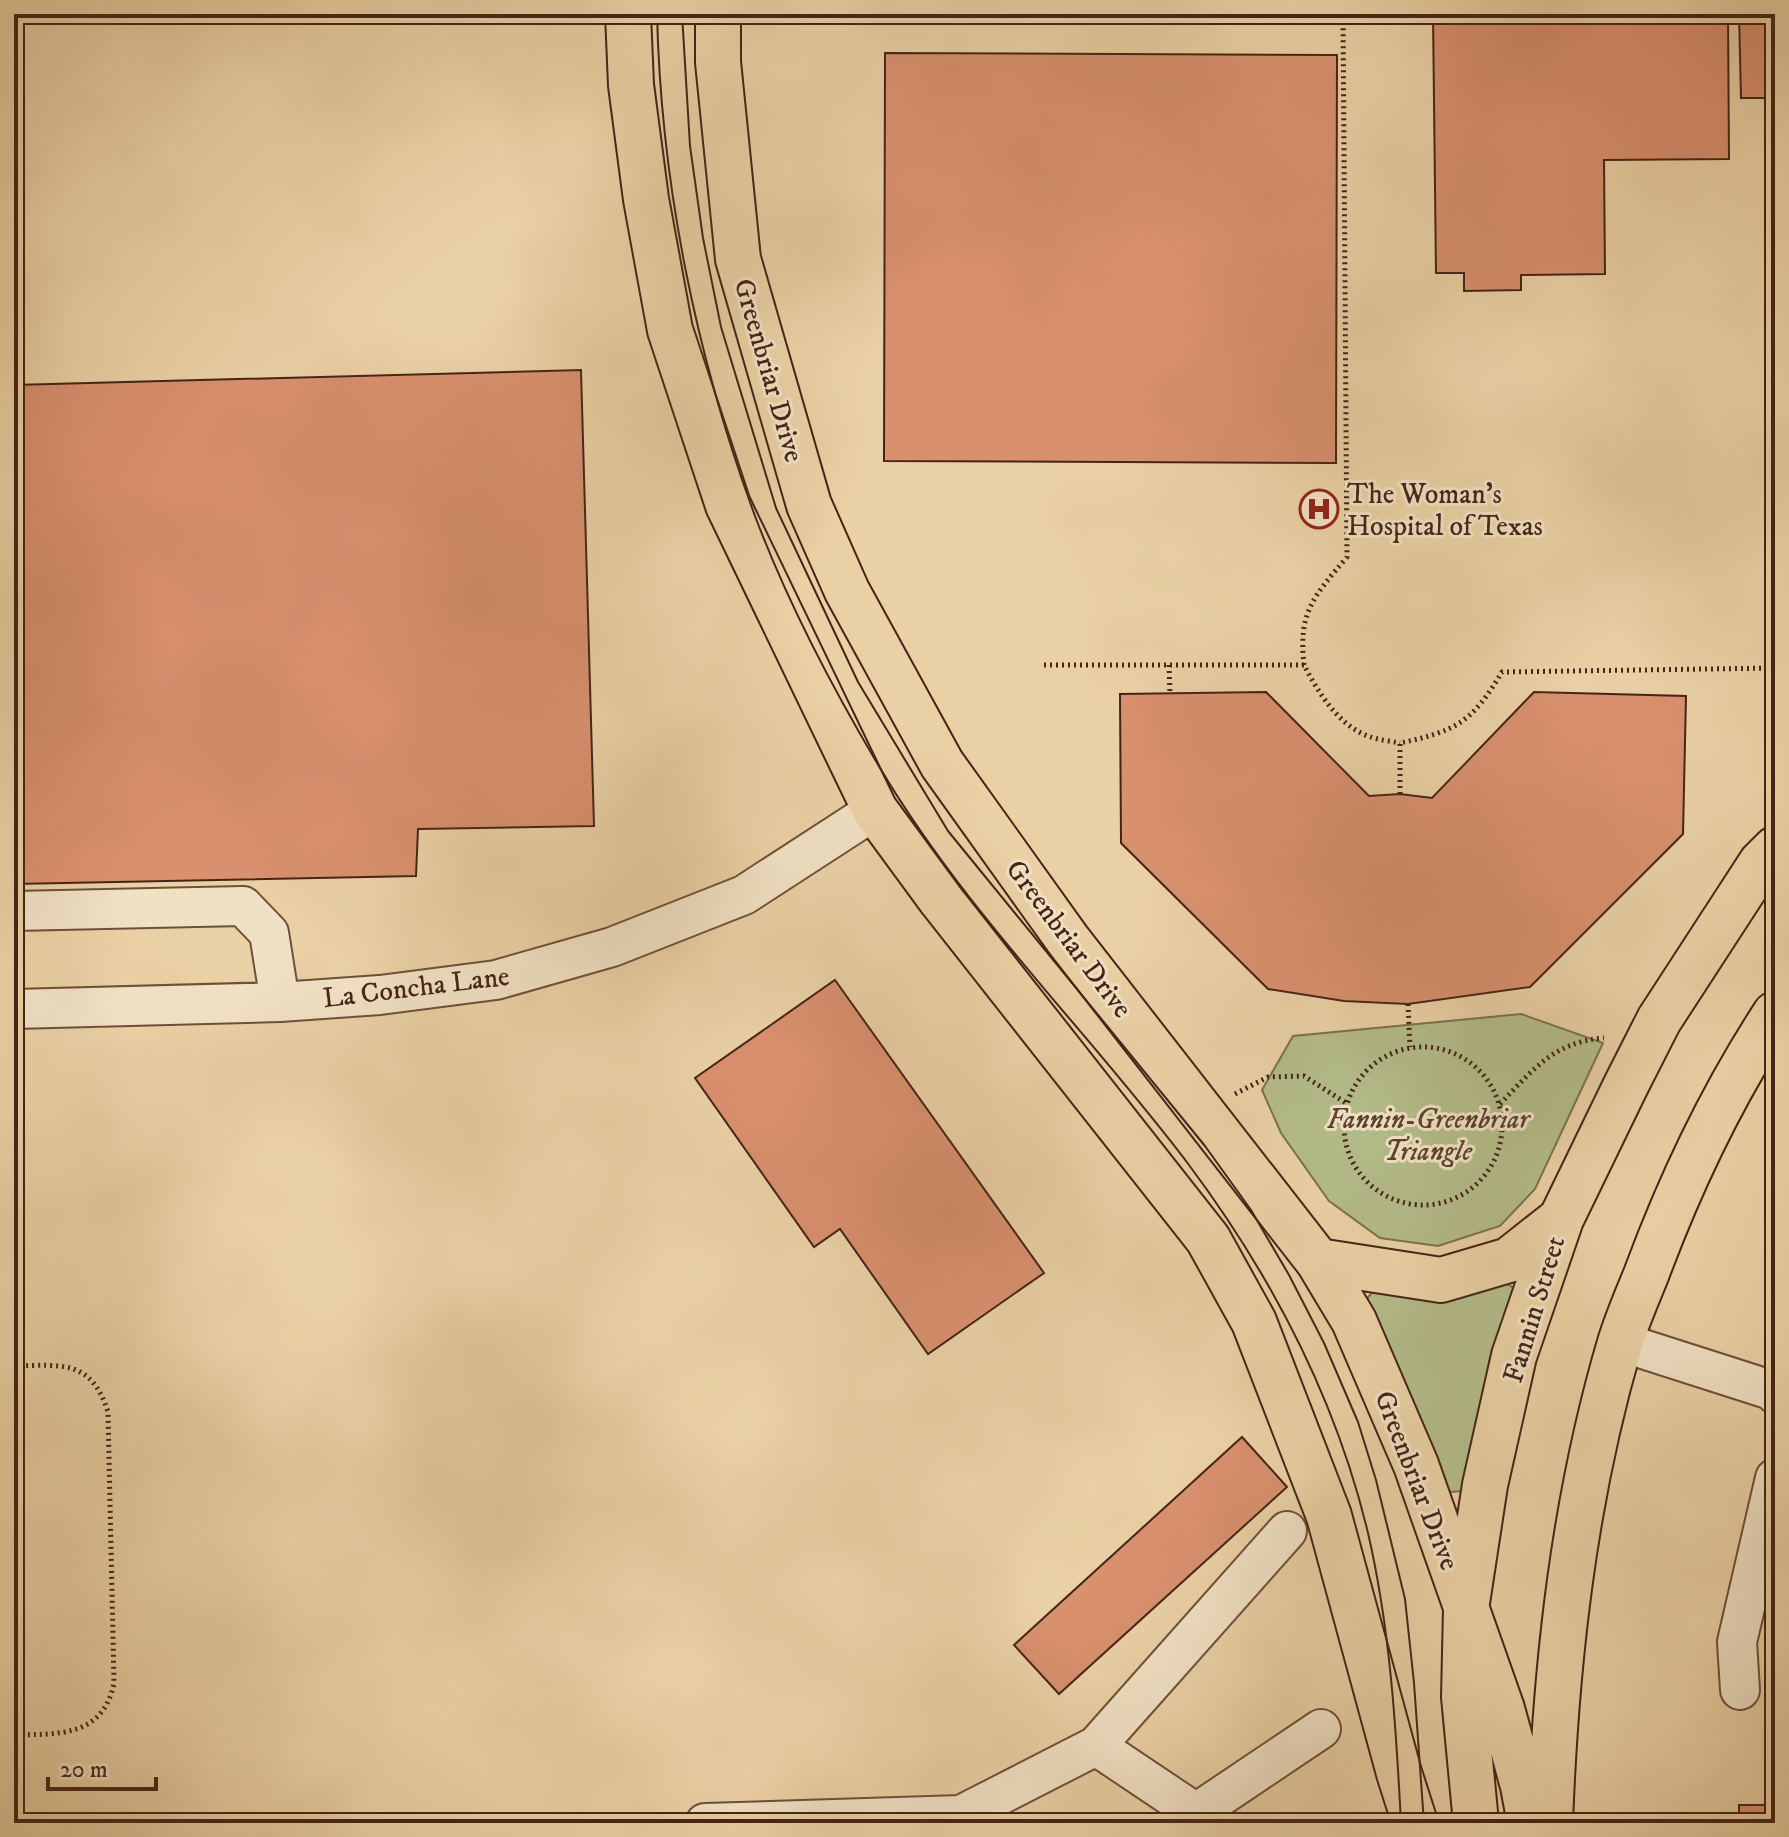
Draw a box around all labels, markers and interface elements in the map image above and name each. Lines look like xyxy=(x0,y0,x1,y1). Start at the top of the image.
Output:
street label: Greenbriar Drive xyxy=(726,275,811,466)
place label: The Woman's Hospital of Texas xyxy=(1347,477,1543,544)
hospital icon: The Woman's Hospital of Texas xyxy=(1298,488,1340,530)
street label: Greenbriar Drive xyxy=(998,853,1140,1025)
street label: La Concha Lane xyxy=(321,959,511,1016)
park label: Fannin-Greenbriar Triangle xyxy=(1327,1102,1531,1169)
street label: Fannin Street xyxy=(1496,1232,1573,1387)
street label: Greenbriar Drive xyxy=(1366,1386,1467,1575)
scale bar xyxy=(48,1741,156,1791)
text: 20 m xyxy=(60,1755,108,1785)

